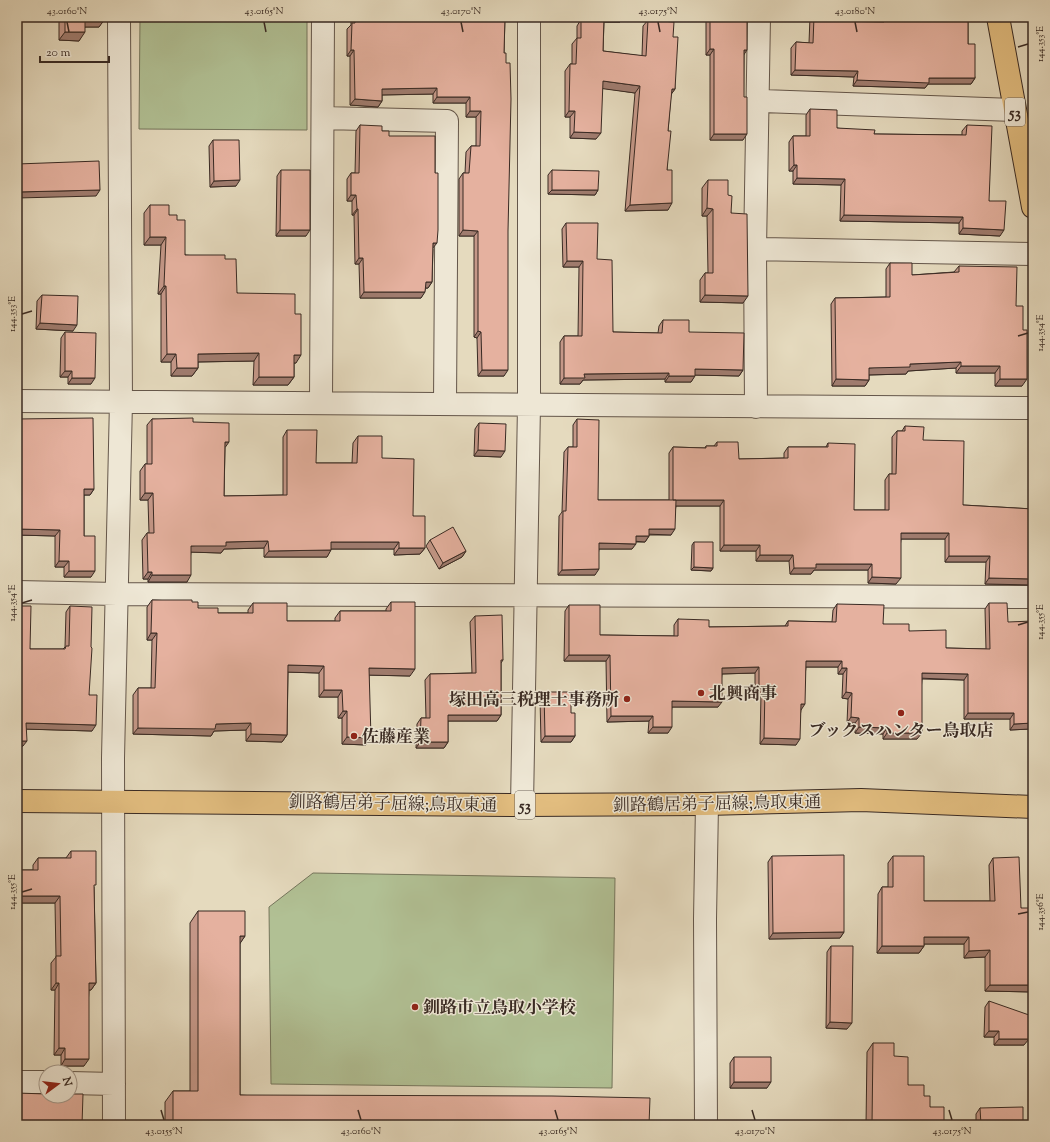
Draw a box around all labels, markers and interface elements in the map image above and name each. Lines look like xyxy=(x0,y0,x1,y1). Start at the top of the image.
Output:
text: 43.0160°N xyxy=(47,4,87,19)
text: 43.0165°N xyxy=(245,4,283,19)
text: 43.0170°N xyxy=(441,4,481,19)
text: 43.0175°N xyxy=(639,4,677,19)
text: 43.0180°N xyxy=(835,4,875,19)
text: 144.353°E xyxy=(1033,26,1048,62)
scale bar xyxy=(40,38,109,64)
text: 20 m xyxy=(46,44,71,62)
road number: 53 xyxy=(1005,98,1025,126)
text: 144.353°E xyxy=(5,296,20,332)
text: 144.354°E xyxy=(1033,314,1048,352)
text: 144.354°E xyxy=(5,584,20,622)
text: 144.355°E xyxy=(1033,604,1048,640)
place label: 北興商事 xyxy=(709,683,777,707)
marker: 北興商事 xyxy=(696,688,706,698)
place label: 塚田高三税理士事務所 xyxy=(449,689,619,713)
marker: 塚田高三税理士事務所 xyxy=(622,694,632,704)
marker: ブックスハンター鳥取店 xyxy=(896,708,906,718)
place label: ブックスハンター鳥取店 xyxy=(809,720,993,744)
place label: 佐藤産業 xyxy=(362,726,430,750)
marker: 佐藤産業 xyxy=(349,731,359,741)
street label: 釧路鶴居弟子屈線;鳥取東通 xyxy=(289,791,497,819)
road number: 53 xyxy=(515,791,535,819)
street label: 釧路鶴居弟子屈線;鳥取東通 xyxy=(613,791,821,819)
text: 144.355°E xyxy=(5,874,20,910)
text: 144.356°E xyxy=(1033,893,1048,931)
place label: 釧路市立鳥取小学校 xyxy=(423,997,576,1021)
marker: 釧路市立鳥取小学校 xyxy=(410,1002,420,1012)
north arrow xyxy=(38,1064,78,1104)
text: N xyxy=(58,1074,76,1088)
text: 43.0155°N xyxy=(145,1124,183,1139)
text: 43.0160°N xyxy=(341,1124,381,1139)
text: 43.0165°N xyxy=(539,1124,577,1139)
text: 43.0170°N xyxy=(735,1124,775,1139)
text: 43.0175°N xyxy=(933,1124,971,1139)

